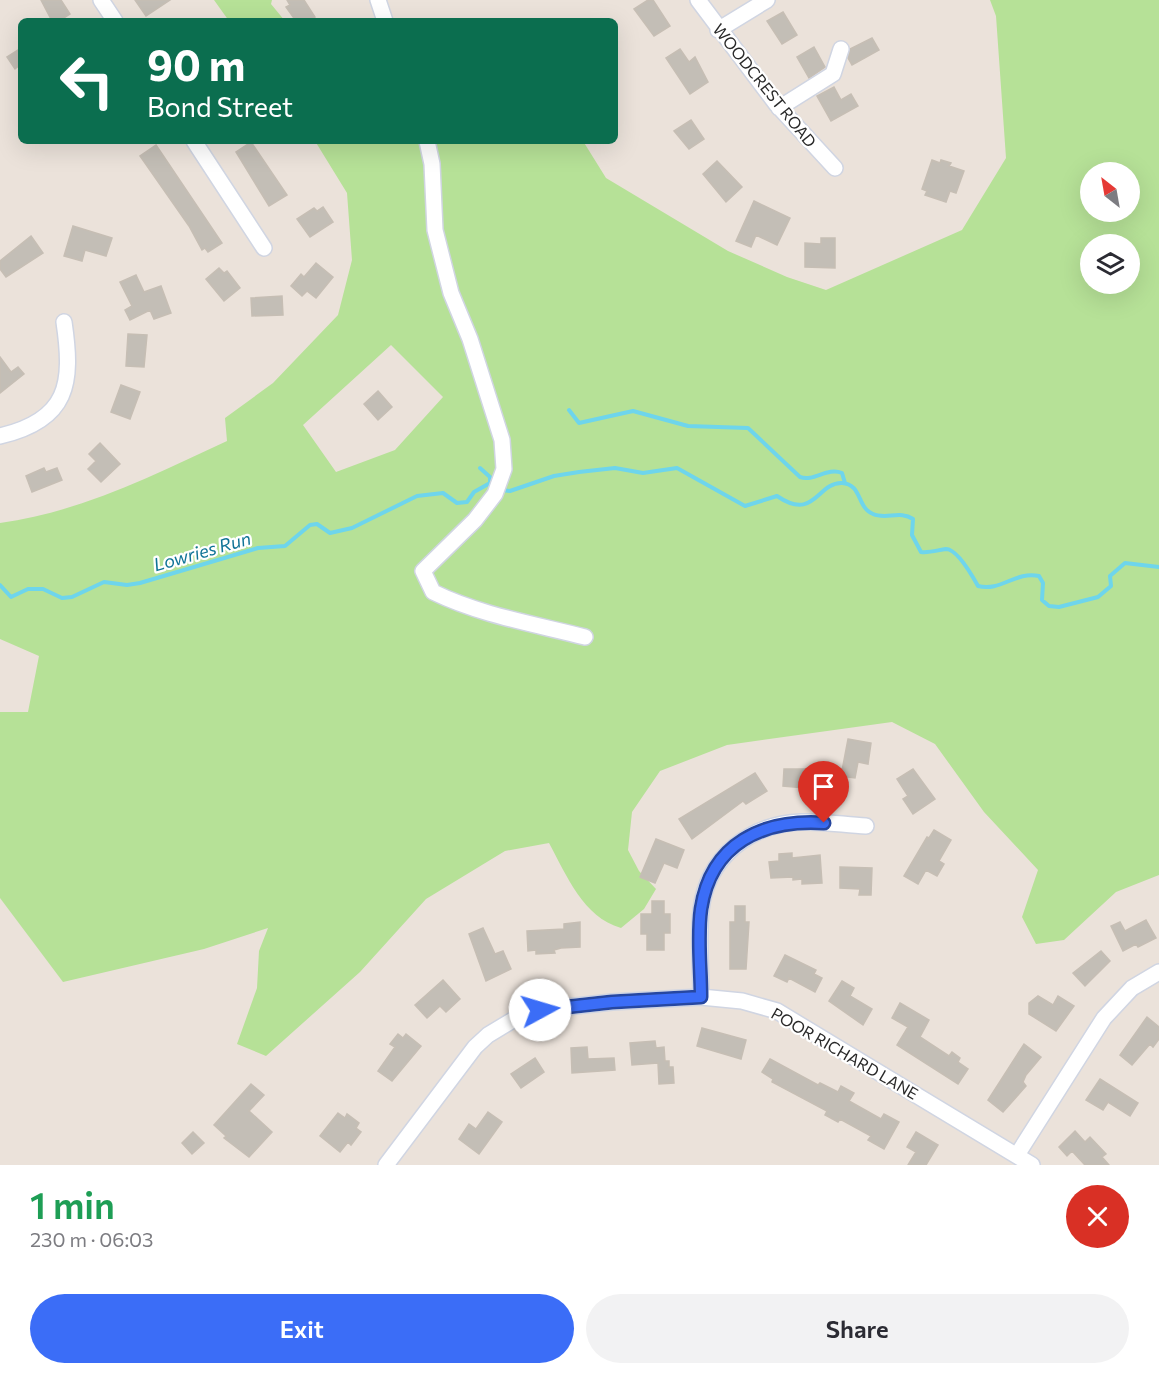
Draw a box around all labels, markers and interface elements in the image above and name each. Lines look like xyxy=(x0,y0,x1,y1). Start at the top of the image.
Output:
street label: WOODCREST ROAD xyxy=(709,19,821,151)
text: 90 m xyxy=(147,38,246,90)
icon: left xyxy=(48,42,126,120)
text: Bond Street xyxy=(147,90,293,123)
north arrow xyxy=(1080,162,1140,222)
map controls xyxy=(1080,162,1140,294)
button: layers xyxy=(1080,234,1140,294)
water label: Lowries Run xyxy=(151,527,253,575)
pin xyxy=(798,761,849,823)
icon: arrive xyxy=(807,770,840,803)
position arrow xyxy=(508,978,572,1042)
street label: POOR RICHARD LANE xyxy=(768,1003,922,1103)
text: 1 min xyxy=(30,1182,115,1226)
button: close xyxy=(1066,1185,1129,1248)
text: 230 m · 06:03 xyxy=(30,1227,154,1251)
button: Exit xyxy=(30,1294,574,1363)
button: Share xyxy=(586,1294,1129,1363)

